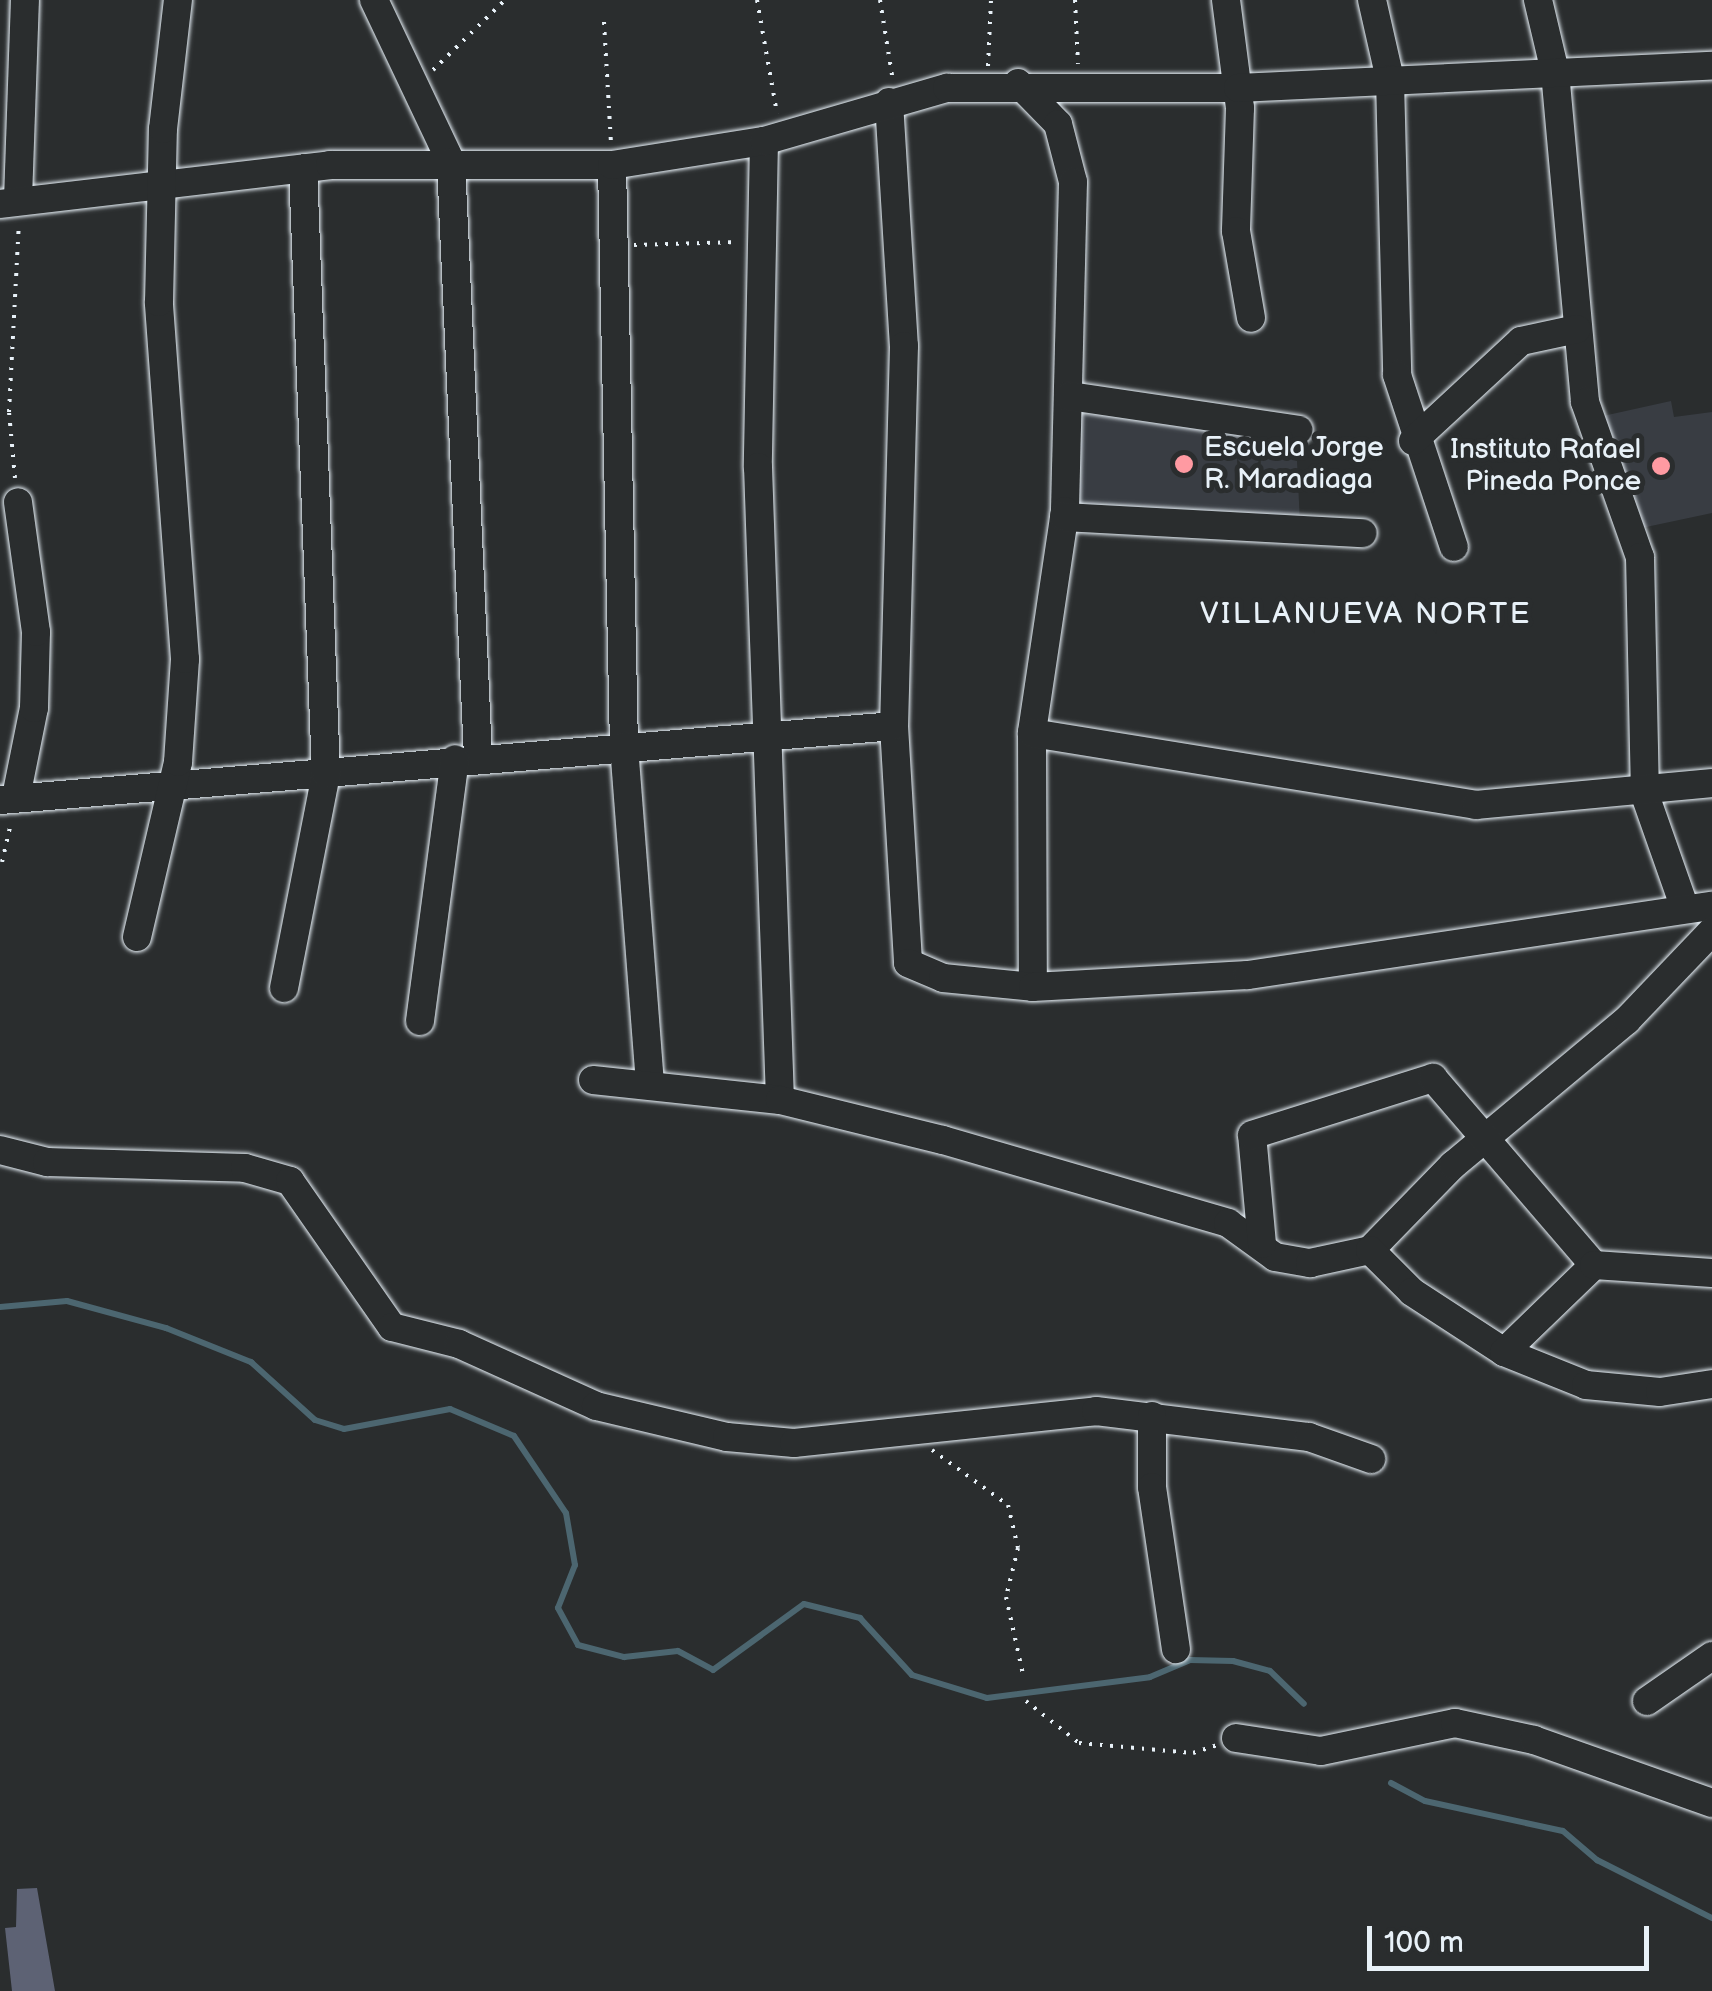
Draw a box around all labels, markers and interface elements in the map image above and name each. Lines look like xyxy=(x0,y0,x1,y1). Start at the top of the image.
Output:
place label: Escuela Jorge R. Maradiaga xyxy=(1204,431,1385,497)
place label: Instituto Rafael Pineda Ponce xyxy=(1450,433,1641,499)
marker: Escuela Jorge R. Maradiaga xyxy=(1173,453,1195,475)
marker: Instituto Rafael Pineda Ponce xyxy=(1650,455,1672,477)
district label: VILLANUEVA NORTE xyxy=(1200,596,1532,632)
scale bar xyxy=(1372,1906,1654,1968)
text: 100 m xyxy=(1384,1925,1464,1961)

